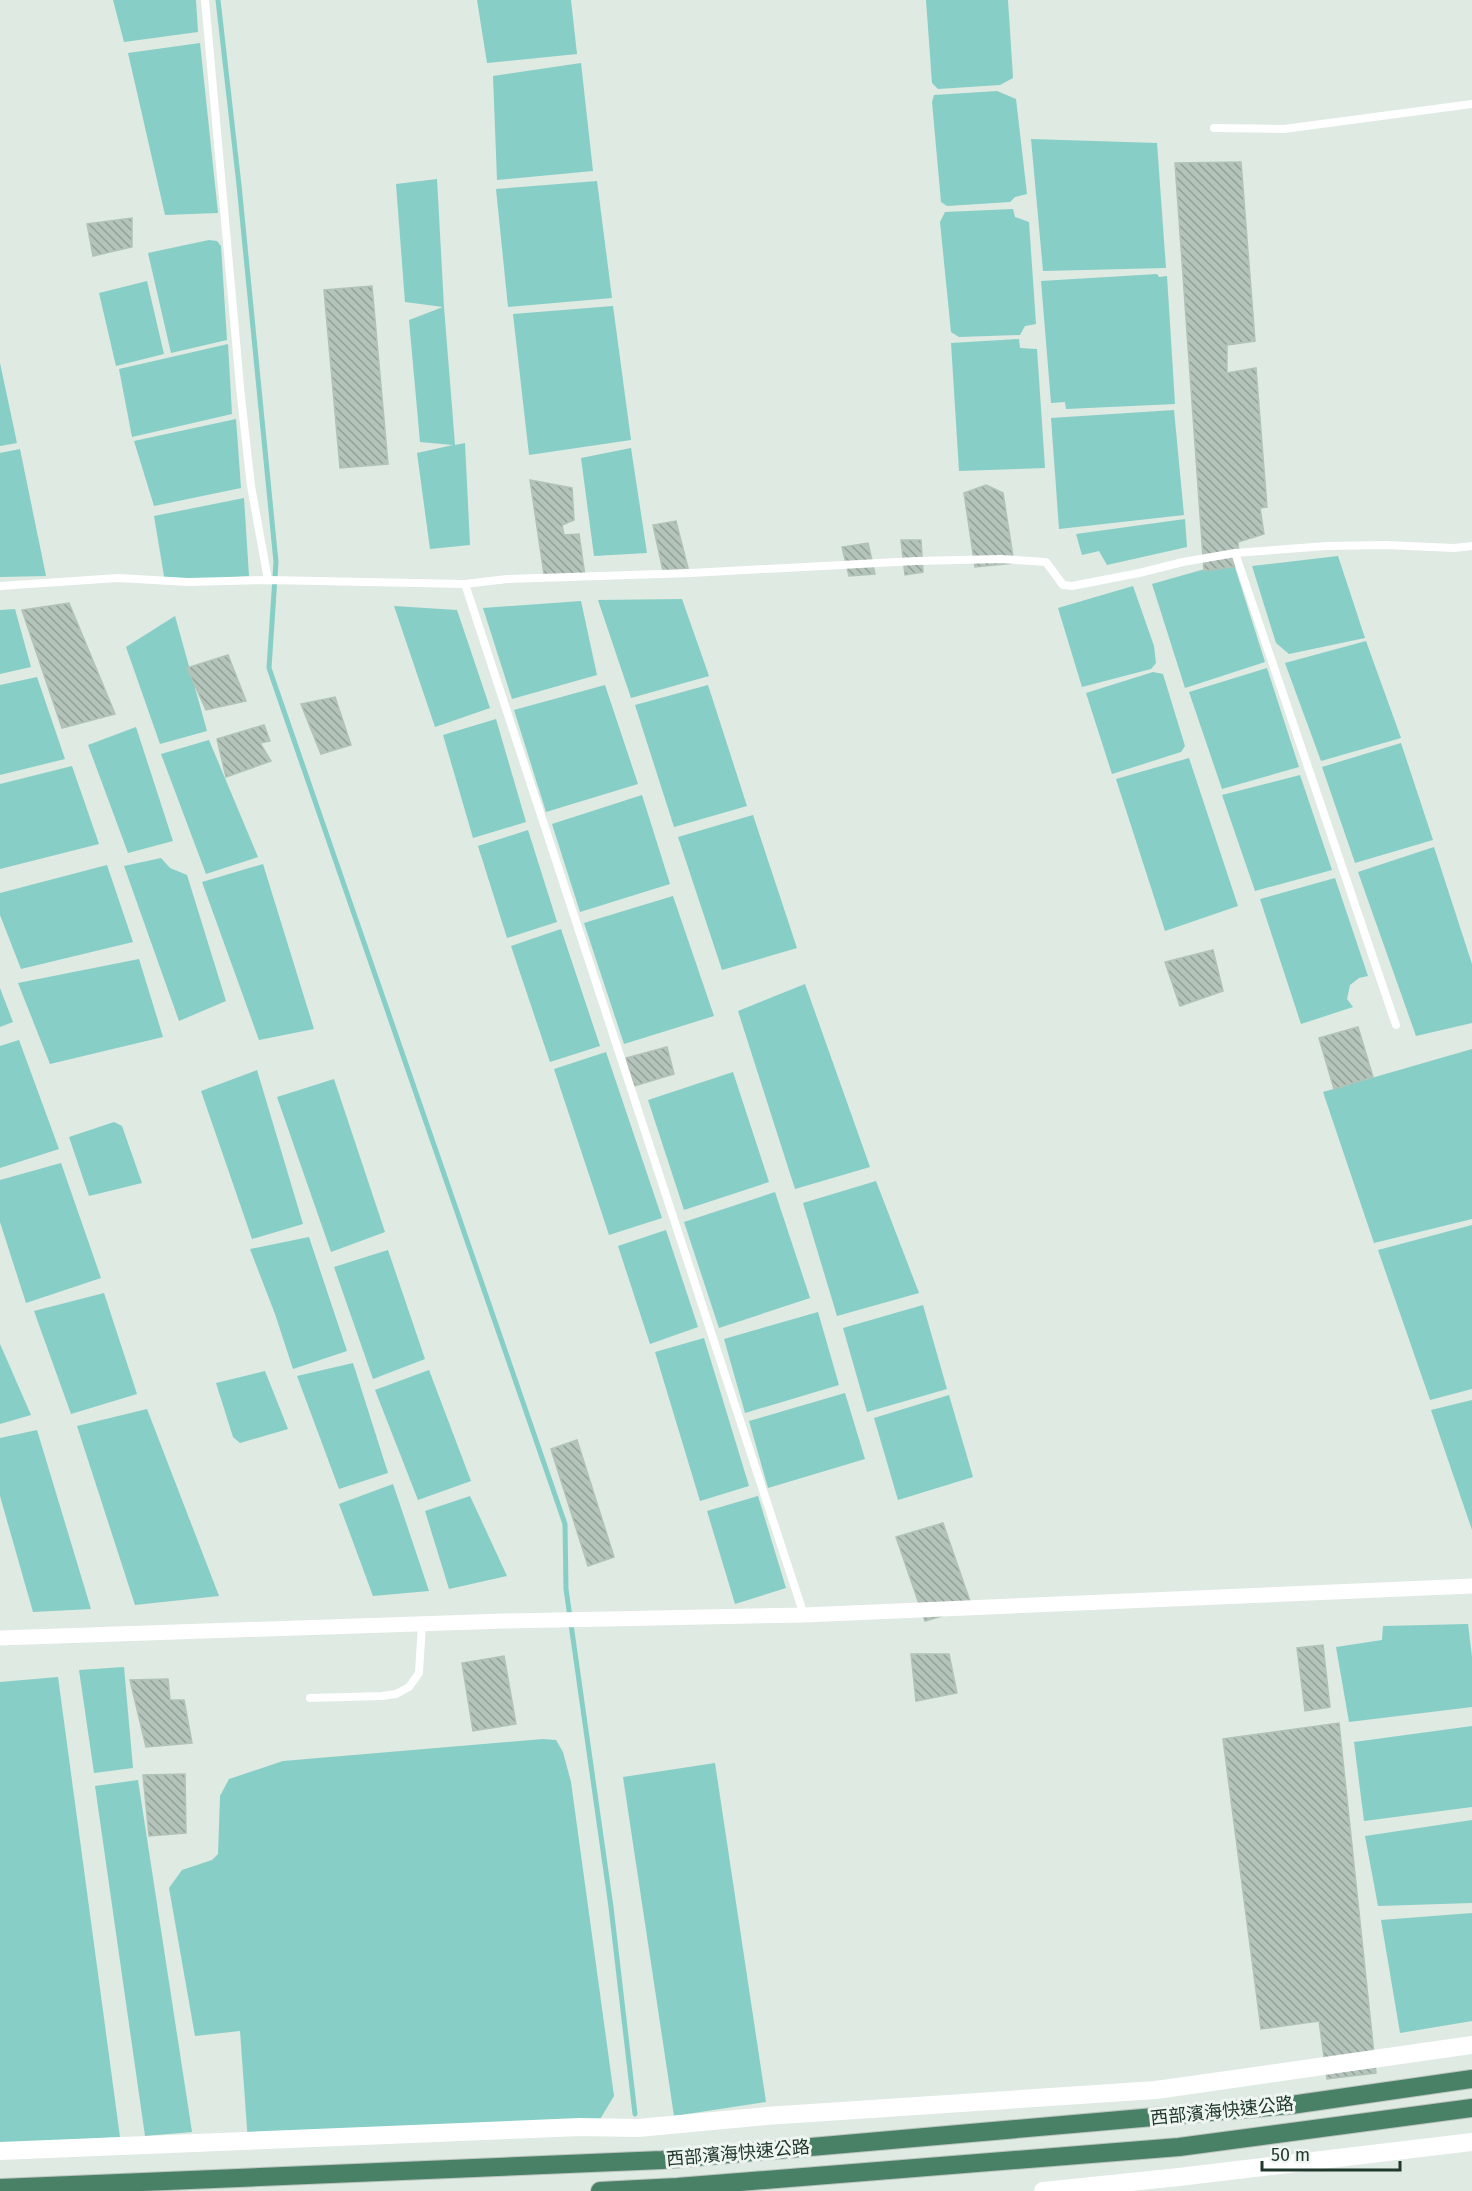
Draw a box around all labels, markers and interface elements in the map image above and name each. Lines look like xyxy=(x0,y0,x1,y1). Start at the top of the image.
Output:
street label: 西部濱海快速公路 xyxy=(1149,2093,1295,2129)
scale bar xyxy=(1262,2134,1400,2172)
street label: 西部濱海快速公路 xyxy=(665,2136,811,2170)
text: 50 m xyxy=(1271,2144,1310,2166)

